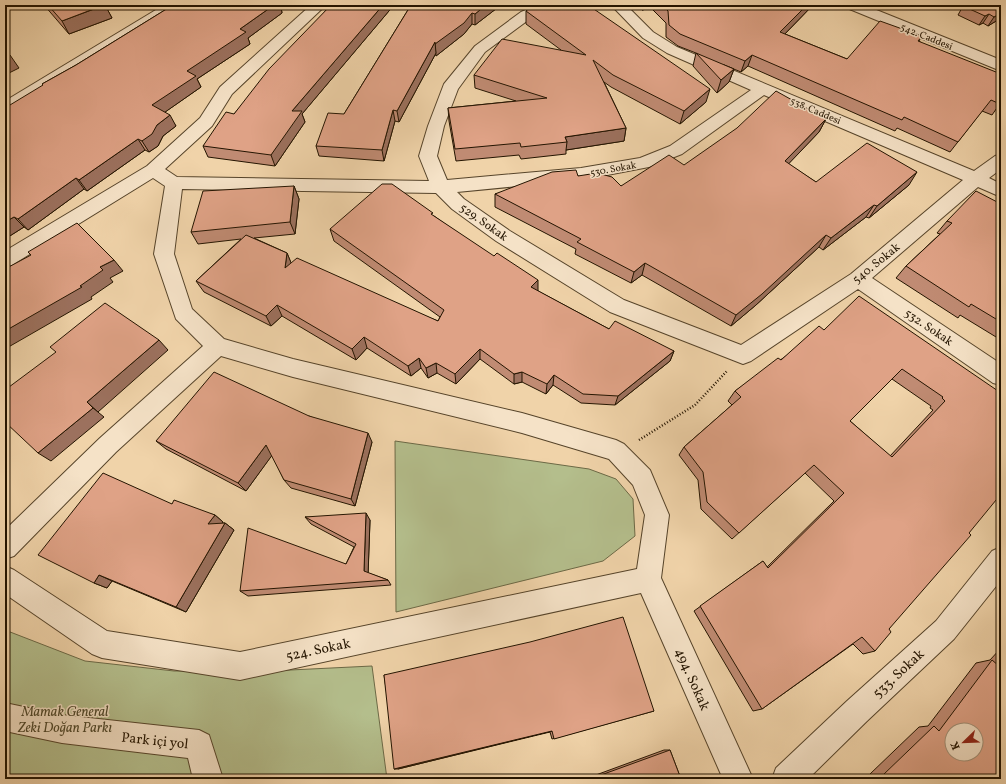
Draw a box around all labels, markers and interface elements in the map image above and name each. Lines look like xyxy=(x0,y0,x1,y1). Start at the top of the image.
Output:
street label: 542. Caddesi xyxy=(898,20,955,54)
street label: 538. Caddesi xyxy=(788,94,843,128)
street label: 530. Sokak xyxy=(589,158,638,180)
street label: 529. Sokak xyxy=(456,200,511,246)
street label: 540. Sokak xyxy=(849,239,904,288)
street label: 532. Sokak xyxy=(901,306,956,350)
street label: 524. Sokak xyxy=(284,634,353,667)
street label: 494. Sokak xyxy=(669,645,714,714)
street label: 533. Sokak xyxy=(869,645,929,703)
park label: Mamak General Zeki Doğan Parkı xyxy=(17,703,112,738)
north arrow xyxy=(944,722,984,762)
street label: Park içi yol xyxy=(120,729,189,754)
text: K xyxy=(948,739,965,752)

